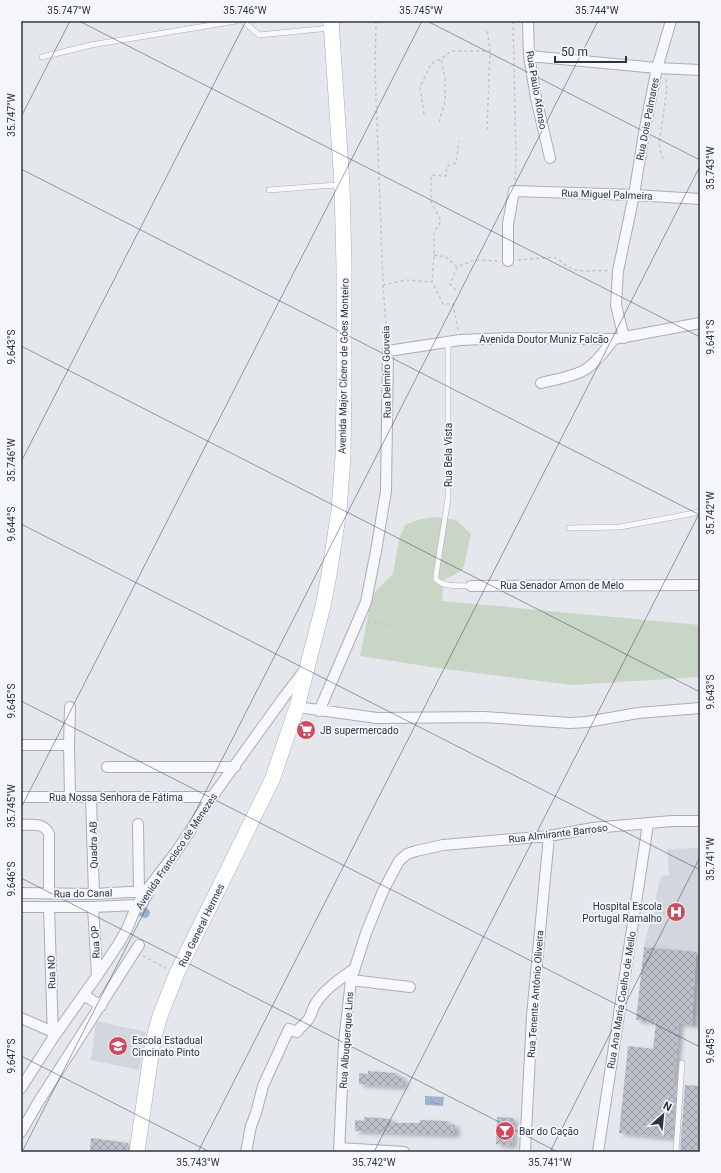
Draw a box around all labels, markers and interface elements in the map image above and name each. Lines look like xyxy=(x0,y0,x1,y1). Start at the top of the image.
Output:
text: 35.747°W xyxy=(47,5,91,16)
text: 35.746°W xyxy=(223,5,267,16)
text: 35.745°W xyxy=(399,5,443,16)
text: 35.744°W xyxy=(575,5,619,16)
scale bar xyxy=(555,38,626,64)
text: 50 m xyxy=(561,45,588,59)
street label: Rua Paulo Afonso xyxy=(524,50,549,130)
street label: Rua Dois Palmares xyxy=(634,77,661,161)
text: 35.747°W xyxy=(6,93,17,137)
text: 35.743°W xyxy=(705,146,716,190)
street label: Rua Miguel Palmeira xyxy=(561,187,653,202)
street label: Avenida Major Cícero de Góes Monteiro xyxy=(336,278,351,454)
text: 9.641°S xyxy=(705,320,716,354)
street label: Rua Delmiro Gouveia xyxy=(380,326,393,418)
text: 9.643°S xyxy=(6,330,17,364)
street label: Avenida Doutor Muniz Falcão xyxy=(479,334,609,345)
street label: Rua Bela Vista xyxy=(443,423,454,487)
text: 35.746°W xyxy=(6,438,17,482)
text: 35.742°W xyxy=(705,491,716,535)
text: 9.644°S xyxy=(6,507,17,541)
street label: Rua Senador Arnon de Melo xyxy=(500,580,624,591)
text: 9.643°S xyxy=(705,675,716,709)
text: 9.645°S xyxy=(6,684,17,718)
supermarket icon: JB supermercado xyxy=(295,719,317,741)
place label: JB supermercado xyxy=(320,725,399,736)
text: 35.745°W xyxy=(6,784,17,828)
street label: Avenida Francisco de Menezes xyxy=(133,791,219,911)
street label: Rua Nossa Senhora de Fátima xyxy=(49,792,183,803)
street label: Quadra AB xyxy=(88,821,99,869)
street label: Rua Almirante Barroso xyxy=(508,822,609,845)
text: 35.741°W xyxy=(705,837,716,881)
text: 9.646°S xyxy=(6,862,17,896)
street label: Rua General Hermes xyxy=(177,882,226,969)
street label: Rua do Canal xyxy=(54,887,112,900)
place label: Hospital Escola Portugal Ramalho xyxy=(582,901,662,924)
hospital icon: Hospital Escola Portugal Ramalho xyxy=(665,901,687,923)
street label: Rua OP xyxy=(89,925,102,959)
street label: Rua Tenente Antônio Oliveira xyxy=(526,930,545,1058)
street label: Rua Ana Maria Coelho de Mello xyxy=(605,930,638,1070)
street label: Rua NO xyxy=(45,955,58,989)
street label: Rua Albuquerque Lins xyxy=(338,991,355,1089)
text: 9.645°S xyxy=(705,1029,716,1063)
school or university icon: Escola Estadual Cincinato Pinto xyxy=(107,1035,129,1057)
place label: Escola Estadual Cincinato Pinto xyxy=(132,1035,203,1058)
text: 9.647°S xyxy=(6,1039,17,1073)
north arrow xyxy=(643,1095,683,1135)
text: N xyxy=(661,1099,674,1114)
bar icon: Bar do Cação xyxy=(494,1120,516,1142)
place label: Bar do Cação xyxy=(519,1126,579,1137)
text: 35.743°W xyxy=(176,1157,220,1168)
text: 35.742°W xyxy=(352,1157,396,1168)
text: 35.741°W xyxy=(528,1157,572,1168)

